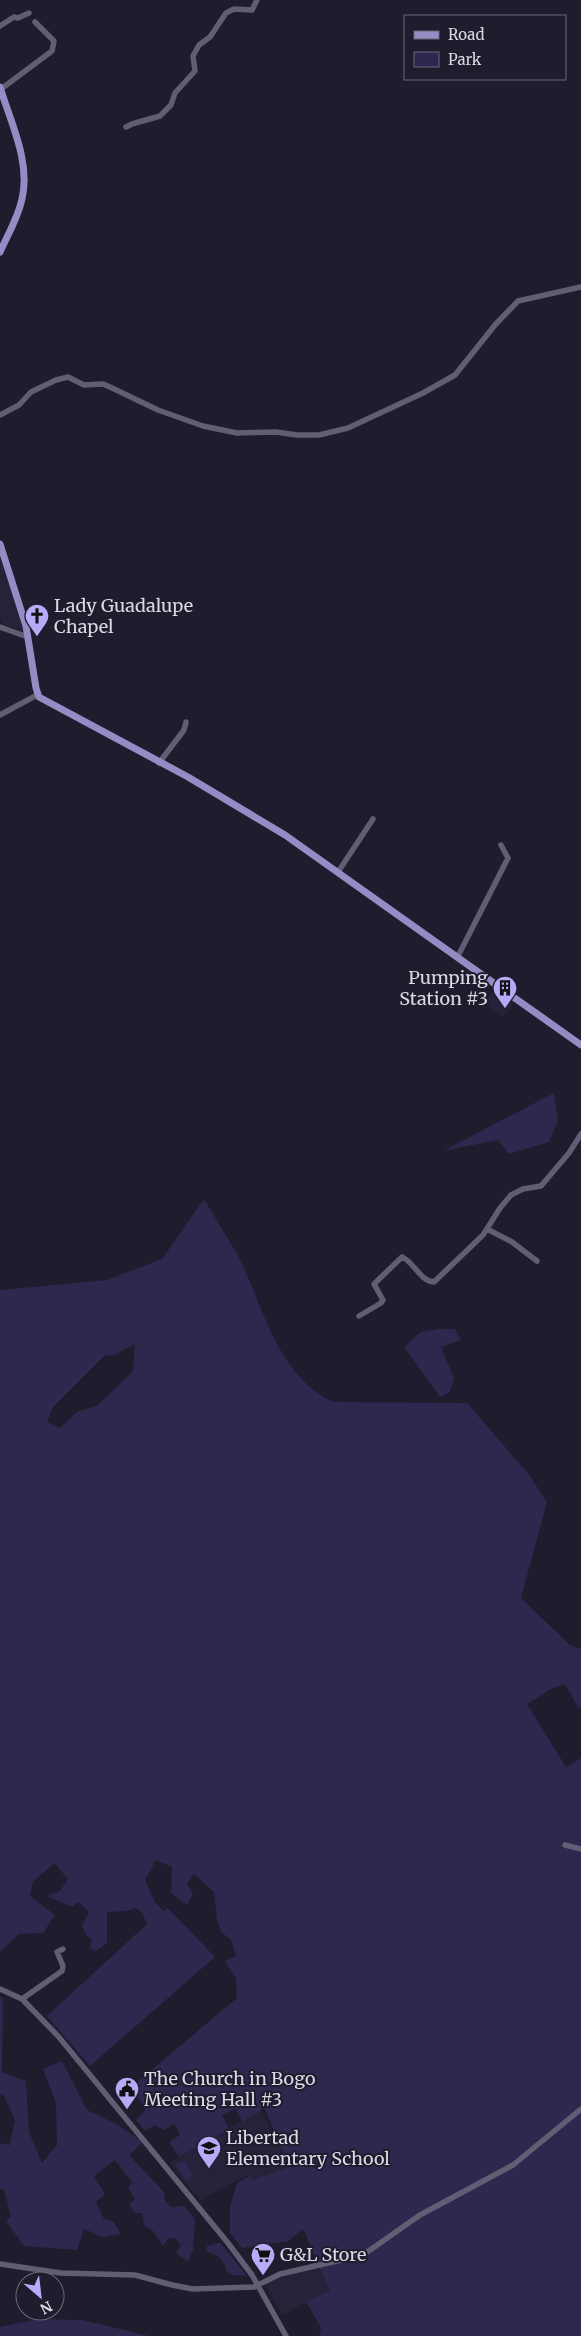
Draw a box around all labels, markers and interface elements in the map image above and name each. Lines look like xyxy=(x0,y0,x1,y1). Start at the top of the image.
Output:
legend xyxy=(404,15,566,80)
text: Road xyxy=(448,25,484,44)
text: Park xyxy=(448,50,482,69)
place label: Lady Guadalupe Chapel xyxy=(54,594,193,638)
church icon: Lady Guadalupe Chapel xyxy=(24,603,50,637)
place label: Pumping Station #3 xyxy=(399,966,488,1010)
building icon: Pumping Station #3 xyxy=(492,975,518,1009)
place label: The Church in Bogo Meeting Hall #3 xyxy=(144,2067,315,2111)
public building icon: The Church in Bogo Meeting Hall #3 xyxy=(114,2076,140,2110)
place label: Libertad Elementary School xyxy=(226,2126,390,2170)
school or university icon: Libertad Elementary School xyxy=(196,2135,222,2169)
supermarket icon: G&L Store xyxy=(250,2242,276,2276)
place label: G&L Store xyxy=(280,2243,366,2266)
north arrow xyxy=(15,2271,65,2321)
text: N xyxy=(37,2297,55,2318)

